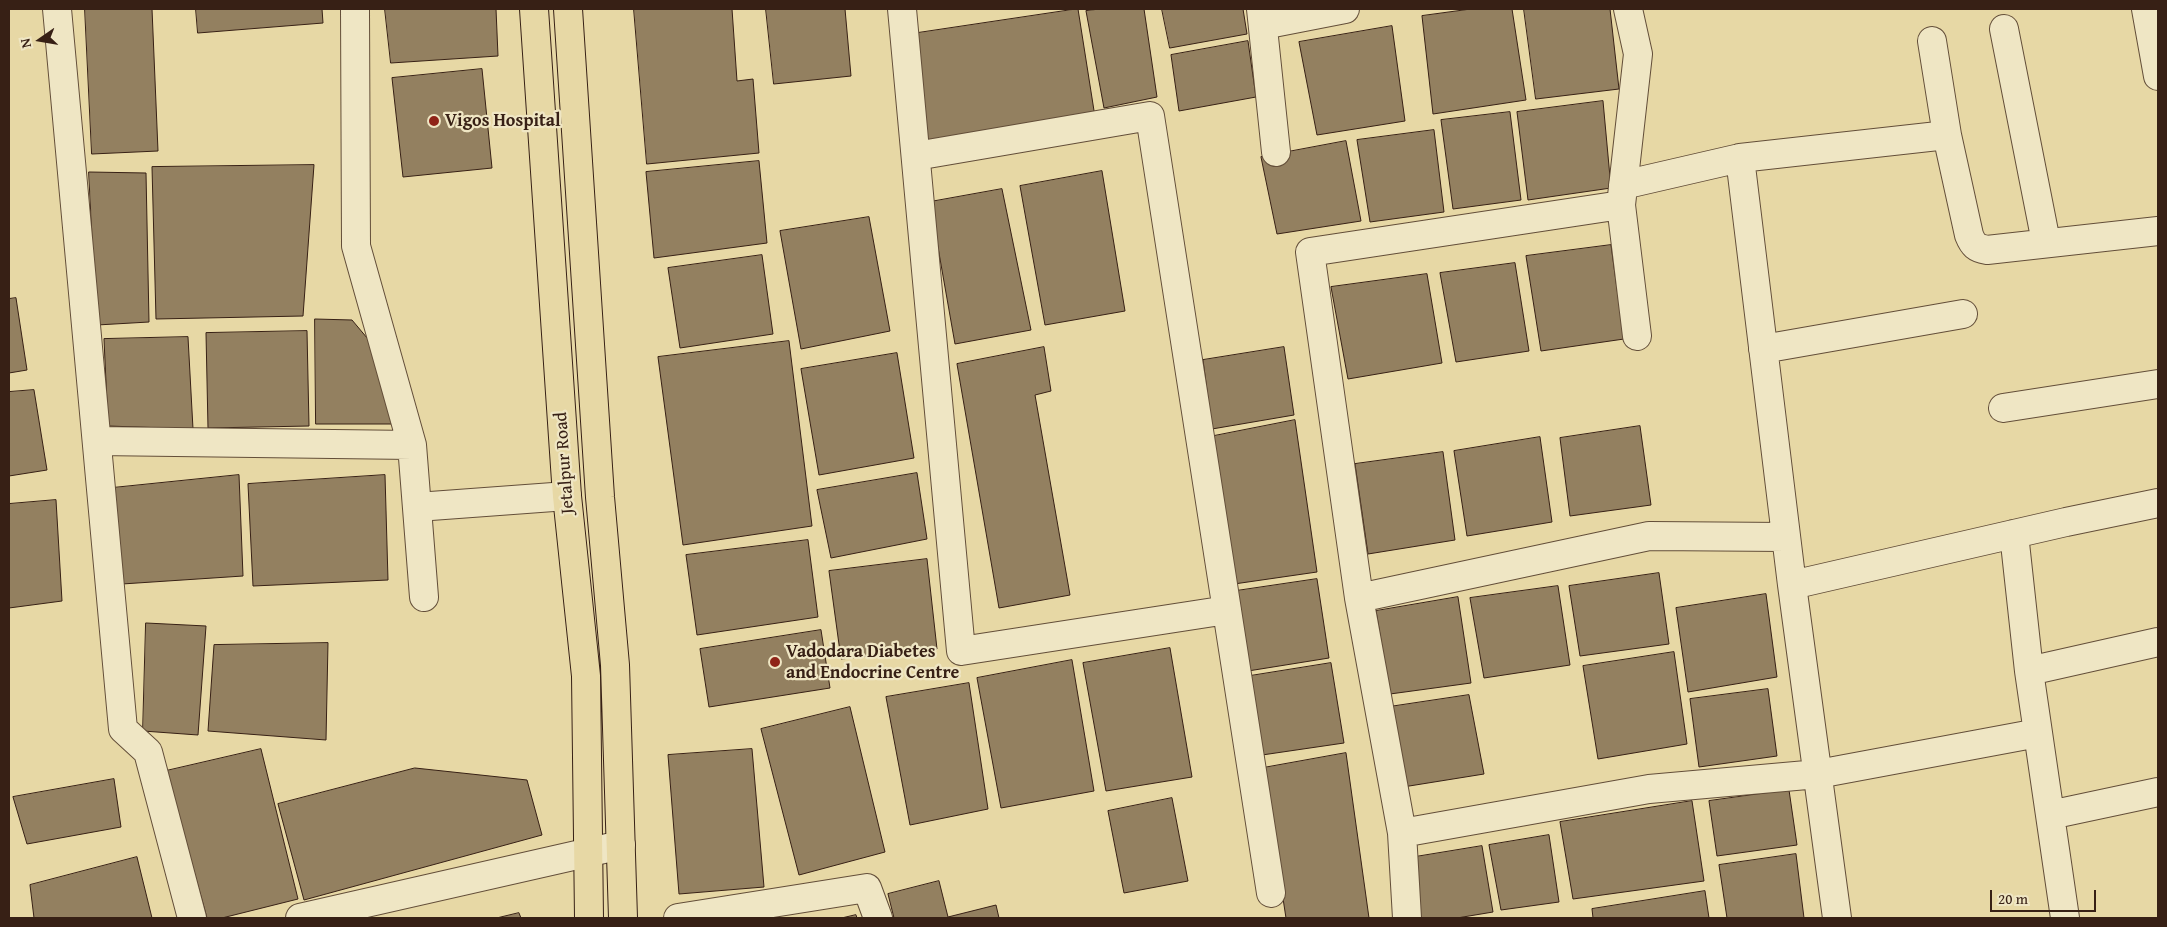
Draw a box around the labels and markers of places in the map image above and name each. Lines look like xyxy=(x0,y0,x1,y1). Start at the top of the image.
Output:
place label: Vigos Hospital xyxy=(445,110,561,132)
marker: Vigos Hospital xyxy=(427,114,441,128)
place label: Vadodara Diabetes and Endocrine Centre xyxy=(786,641,959,684)
marker: Vadodara Diabetes and Endocrine Centre xyxy=(768,655,782,669)

